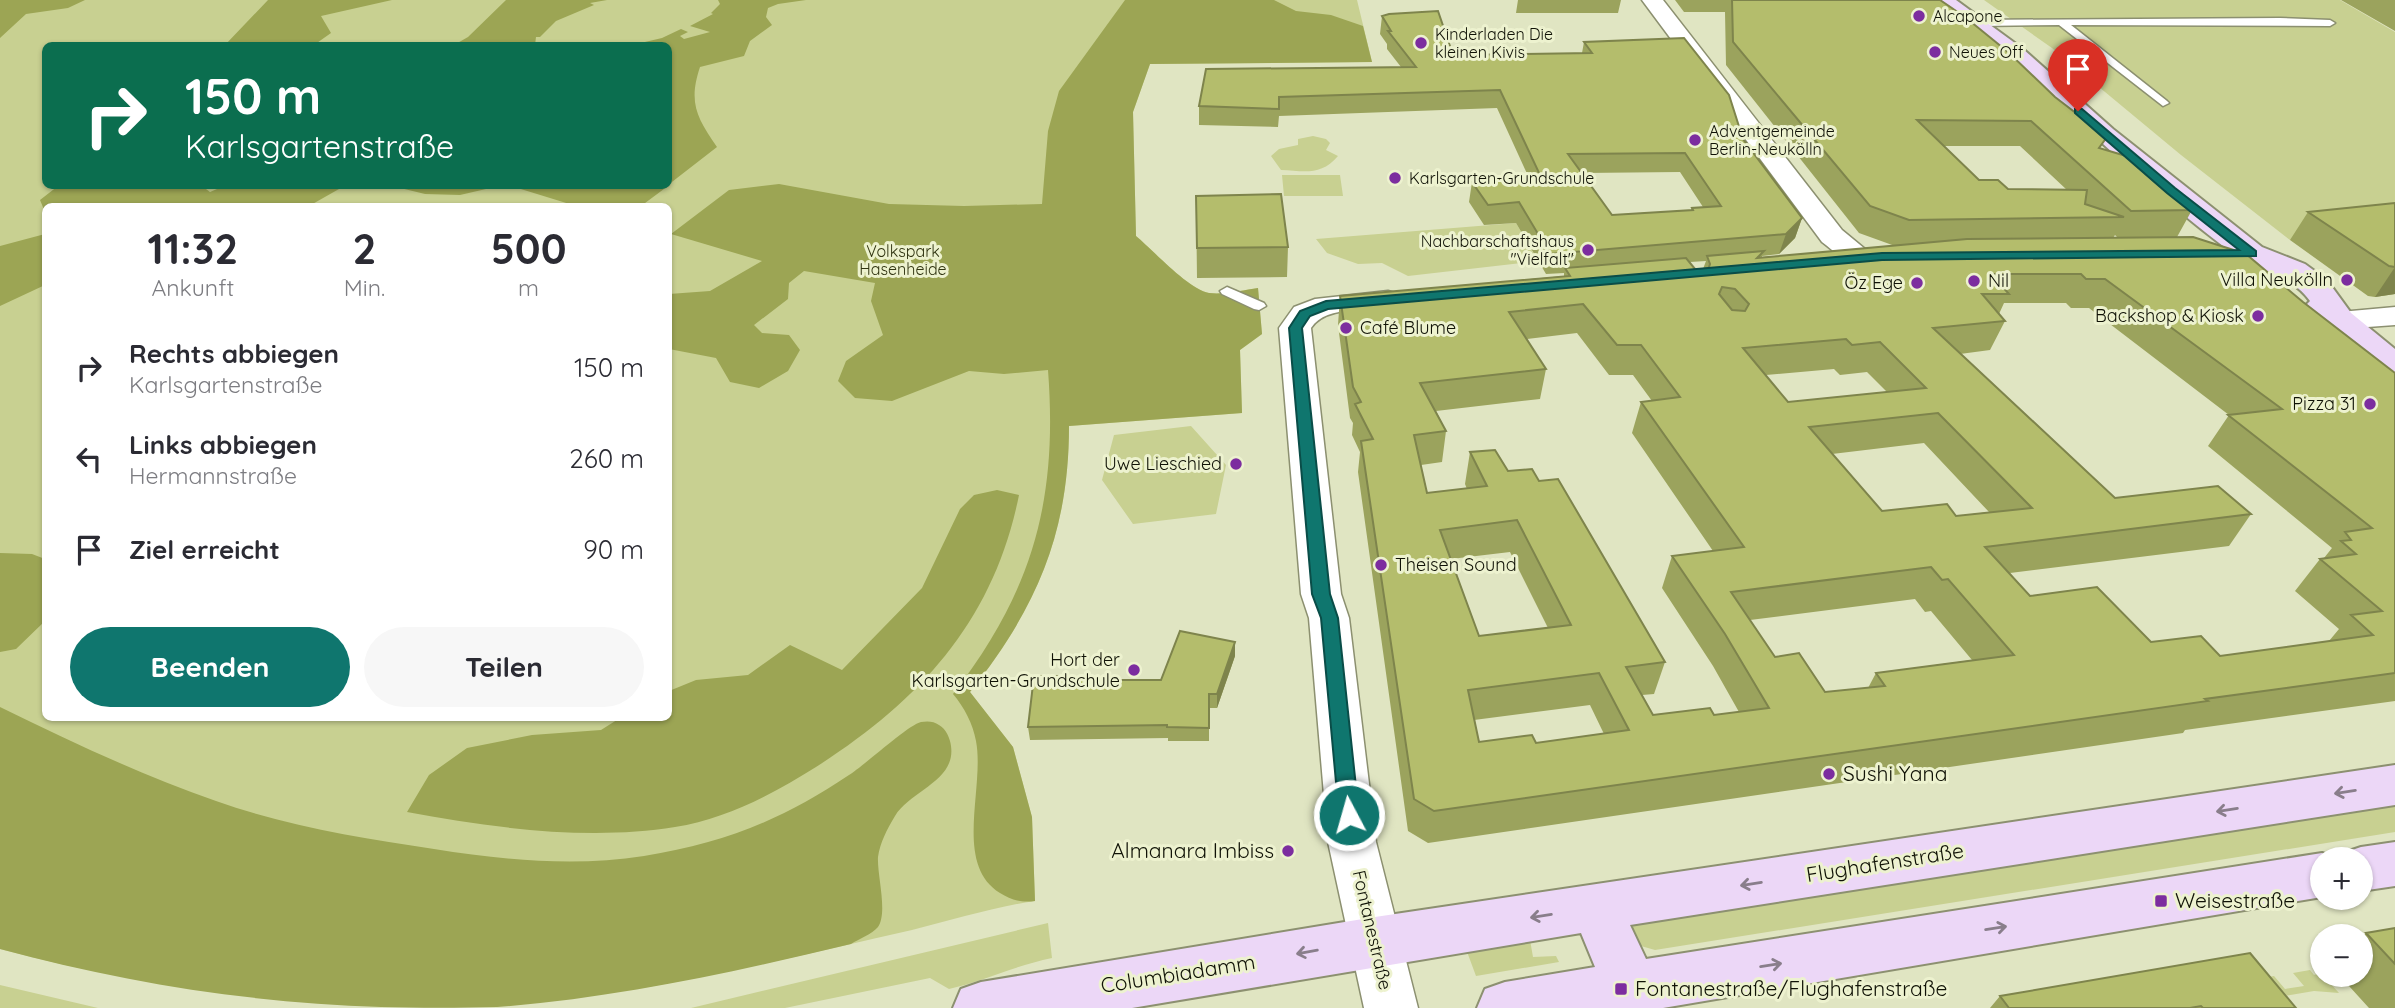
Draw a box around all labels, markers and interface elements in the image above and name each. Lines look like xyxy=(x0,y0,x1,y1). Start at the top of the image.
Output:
place label: Alcapone xyxy=(1933,6,2003,26)
marker: Alcapone xyxy=(1911,8,1927,24)
place label: Kinderladen Die kleinen Kivis xyxy=(1435,24,1553,62)
marker: Kinderladen Die kleinen Kivis xyxy=(1413,35,1429,51)
pin xyxy=(2048,39,2108,111)
place label: Neues Off xyxy=(1949,42,2024,62)
marker: Neues Off xyxy=(1927,44,1943,60)
icon: arrive xyxy=(2059,50,2097,88)
text: 150 m xyxy=(185,65,321,126)
icon: right xyxy=(70,70,161,161)
place label: Adventgemeinde Berlin-Neukölln xyxy=(1709,121,1835,159)
text: Karlsgartenstraße xyxy=(185,126,454,166)
marker: Adventgemeinde Berlin-Neukölln xyxy=(1687,132,1703,148)
place label: Karlsgarten-Grundschule xyxy=(1409,168,1594,188)
marker: Karlsgarten-Grundschule xyxy=(1387,170,1403,186)
text: 11:32 xyxy=(148,222,238,275)
text: 2 xyxy=(352,222,376,275)
text: 500 xyxy=(491,222,566,275)
place label: Nachbarschaftshaus "Vielfalt" xyxy=(1421,231,1574,269)
park label: Volkspark Hasenheide xyxy=(859,241,947,279)
marker: Nachbarschaftshaus "Vielfalt" xyxy=(1580,242,1596,258)
place label: Villa Neukölln xyxy=(2220,268,2333,291)
place label: Nil xyxy=(1988,269,2009,292)
place label: Öz Ege xyxy=(1845,271,1903,294)
marker: Villa Neukölln xyxy=(2339,272,2355,288)
text: Ankunft xyxy=(151,273,234,302)
text: Min. xyxy=(344,273,385,302)
text: m xyxy=(518,273,539,302)
marker: Nil xyxy=(1966,273,1982,289)
marker: Öz Ege xyxy=(1909,275,1925,291)
place label: Backshop & Kiosk xyxy=(2095,304,2244,327)
marker: Backshop & Kiosk xyxy=(2250,308,2266,324)
place label: Café Blume xyxy=(1360,316,1456,339)
marker: Café Blume xyxy=(1338,320,1354,336)
text: Rechts abbiegen xyxy=(129,337,339,370)
icon: right xyxy=(70,349,108,387)
text: 150 m xyxy=(574,351,644,384)
text: Karlsgartenstraße xyxy=(129,370,322,399)
place label: Pizza 31 xyxy=(2292,392,2356,415)
marker: Pizza 31 xyxy=(2362,396,2378,412)
text: Links abbiegen xyxy=(129,428,317,461)
icon: left xyxy=(70,440,108,478)
text: 260 m xyxy=(569,442,644,475)
place label: Uwe Lieschied xyxy=(1104,452,1222,475)
marker: Uwe Lieschied xyxy=(1228,456,1244,472)
text: Hermannstraße xyxy=(129,461,297,490)
icon: arrive xyxy=(70,531,108,569)
text: Ziel erreicht xyxy=(129,533,280,566)
text: 90 m xyxy=(583,533,644,566)
place label: Theisen Sound xyxy=(1395,553,1517,576)
marker: Theisen Sound xyxy=(1373,557,1389,573)
button: Beenden xyxy=(70,627,350,707)
button: Teilen xyxy=(364,627,644,707)
place label: Hort der Karlsgarten-Grundschule xyxy=(911,648,1120,692)
marker: Hort der Karlsgarten-Grundschule xyxy=(1126,662,1142,678)
place label: Sushi Yana xyxy=(1843,760,1947,786)
marker: Sushi Yana xyxy=(1821,766,1837,782)
position arrow xyxy=(1312,778,1386,852)
one-way arrow xyxy=(2334,786,2356,799)
one-way arrow xyxy=(2216,804,2239,817)
place label: Almanara Imbiss xyxy=(1111,837,1274,863)
street label: Flughafenstraße xyxy=(1804,837,1965,887)
marker: Almanara Imbiss xyxy=(1280,843,1296,859)
map controls xyxy=(2310,847,2373,987)
button: + xyxy=(2310,847,2373,910)
street label: Fontanestraße xyxy=(1348,868,1397,992)
one-way arrow xyxy=(1741,877,1763,890)
place label: Weisestraße xyxy=(2175,887,2295,913)
marker: Weisestraße xyxy=(2153,893,2169,909)
one-way arrow xyxy=(1530,910,1553,923)
one-way arrow xyxy=(1984,921,2007,934)
button: − xyxy=(2310,924,2373,987)
one-way arrow xyxy=(1296,946,1319,960)
street label: Columbiadamm xyxy=(1099,948,1257,998)
one-way arrow xyxy=(1759,958,1782,971)
place label: Fontanestraße/Flughafenstraße xyxy=(1635,975,1947,1001)
marker: Fontanestraße/Flughafenstraße xyxy=(1613,981,1629,997)

